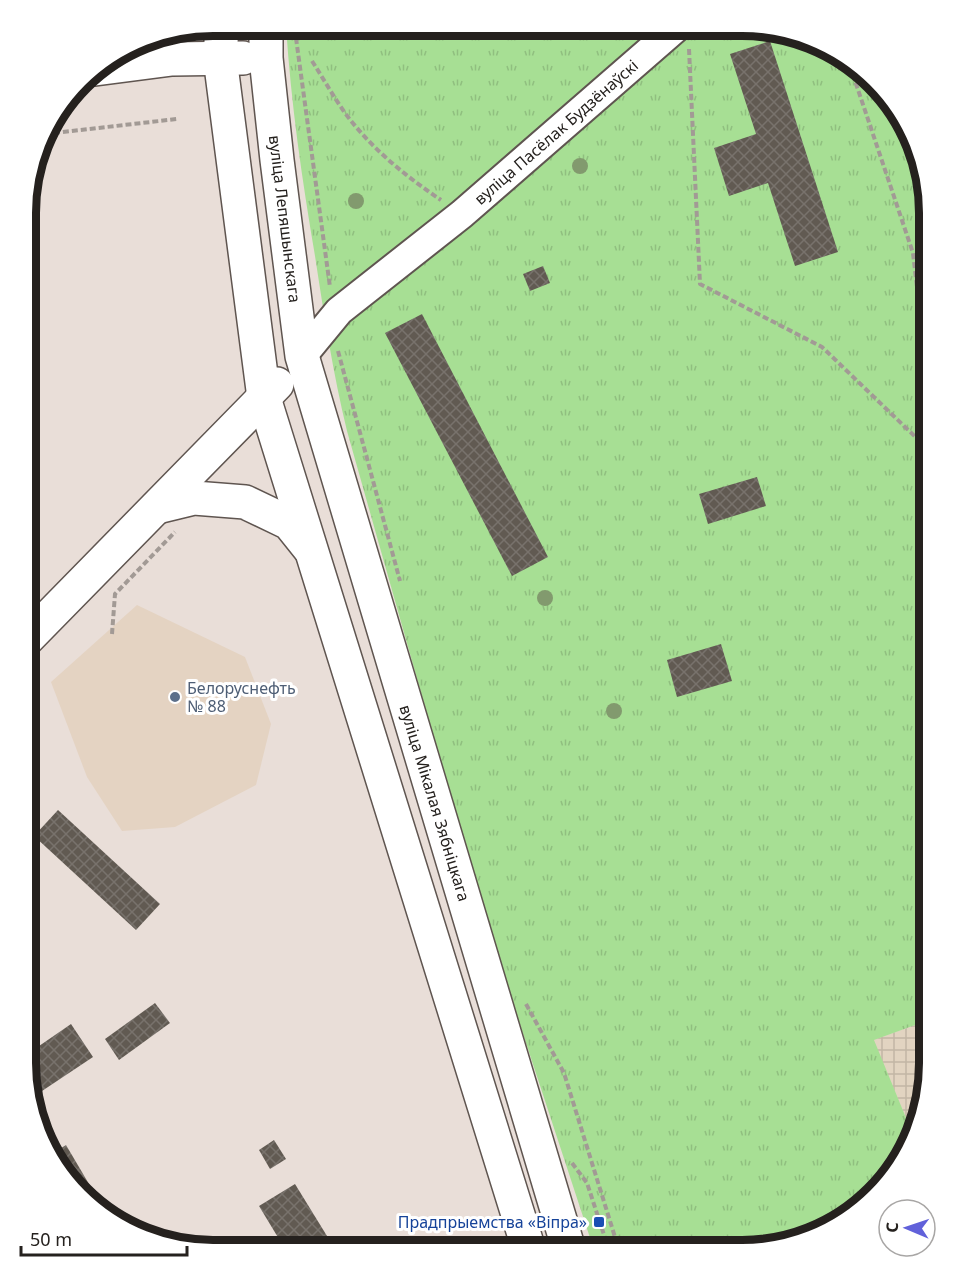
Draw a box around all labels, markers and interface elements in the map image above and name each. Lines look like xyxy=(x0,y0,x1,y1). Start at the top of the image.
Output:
street label: вуліца Пасёлак Будзёнаўскі xyxy=(469,55,643,209)
street label: вуліца Лепяшынскага xyxy=(264,134,306,304)
place label: Белоруснефть № 88 xyxy=(187,677,296,717)
marker: Белоруснефть № 88 xyxy=(168,690,182,704)
street label: вуліца Мікалая Зябніцкага xyxy=(395,702,475,904)
north arrow xyxy=(877,1198,937,1258)
place label: Прадпрыемства «Віпра» xyxy=(398,1211,587,1233)
marker: Прадпрыемства «Віпра» xyxy=(592,1215,606,1229)
scale bar xyxy=(21,1219,188,1257)
text: С xyxy=(881,1222,903,1233)
text: 50 m xyxy=(30,1227,72,1251)

